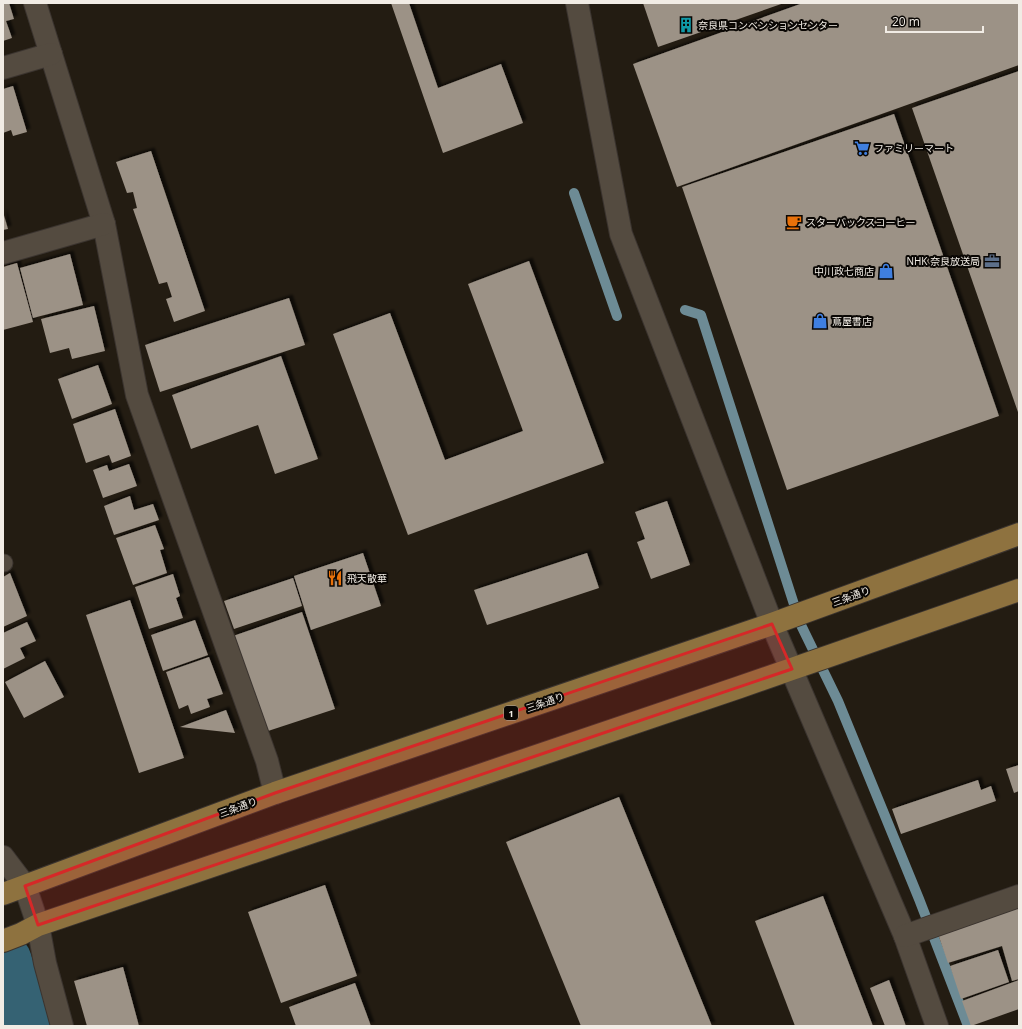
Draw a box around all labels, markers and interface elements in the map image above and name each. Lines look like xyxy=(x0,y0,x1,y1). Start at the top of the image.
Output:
scale bar xyxy=(886,8,983,34)
text: 20 m xyxy=(892,13,920,30)
building icon: 奈良県コンベンションセンター xyxy=(677,16,695,34)
place label: 奈良県コンベンションセンター xyxy=(698,18,838,32)
supermarket icon: ファミリーマート xyxy=(853,139,871,157)
place label: ファミリーマート xyxy=(874,141,954,155)
cafe icon: スターバックスコーヒー xyxy=(785,213,803,231)
place label: スターバックスコーヒー xyxy=(806,215,916,229)
office icon: NHK 奈良放送局 xyxy=(983,252,1001,270)
place label: NHK 奈良放送局 xyxy=(906,254,980,268)
shop icon: 中川政七商店 xyxy=(877,262,895,280)
place label: 中川政七商店 xyxy=(814,264,874,278)
shop icon: 蔦屋書店 xyxy=(811,312,829,330)
place label: 蔦屋書店 xyxy=(832,314,872,328)
restaurant icon: 飛天散華 xyxy=(326,569,344,587)
place label: 飛天散華 xyxy=(347,571,387,585)
street label: 三条通り xyxy=(830,583,872,609)
street label: 三条通り xyxy=(524,689,566,715)
road number: 1 xyxy=(504,706,518,720)
street label: 三条通り xyxy=(217,794,259,820)

